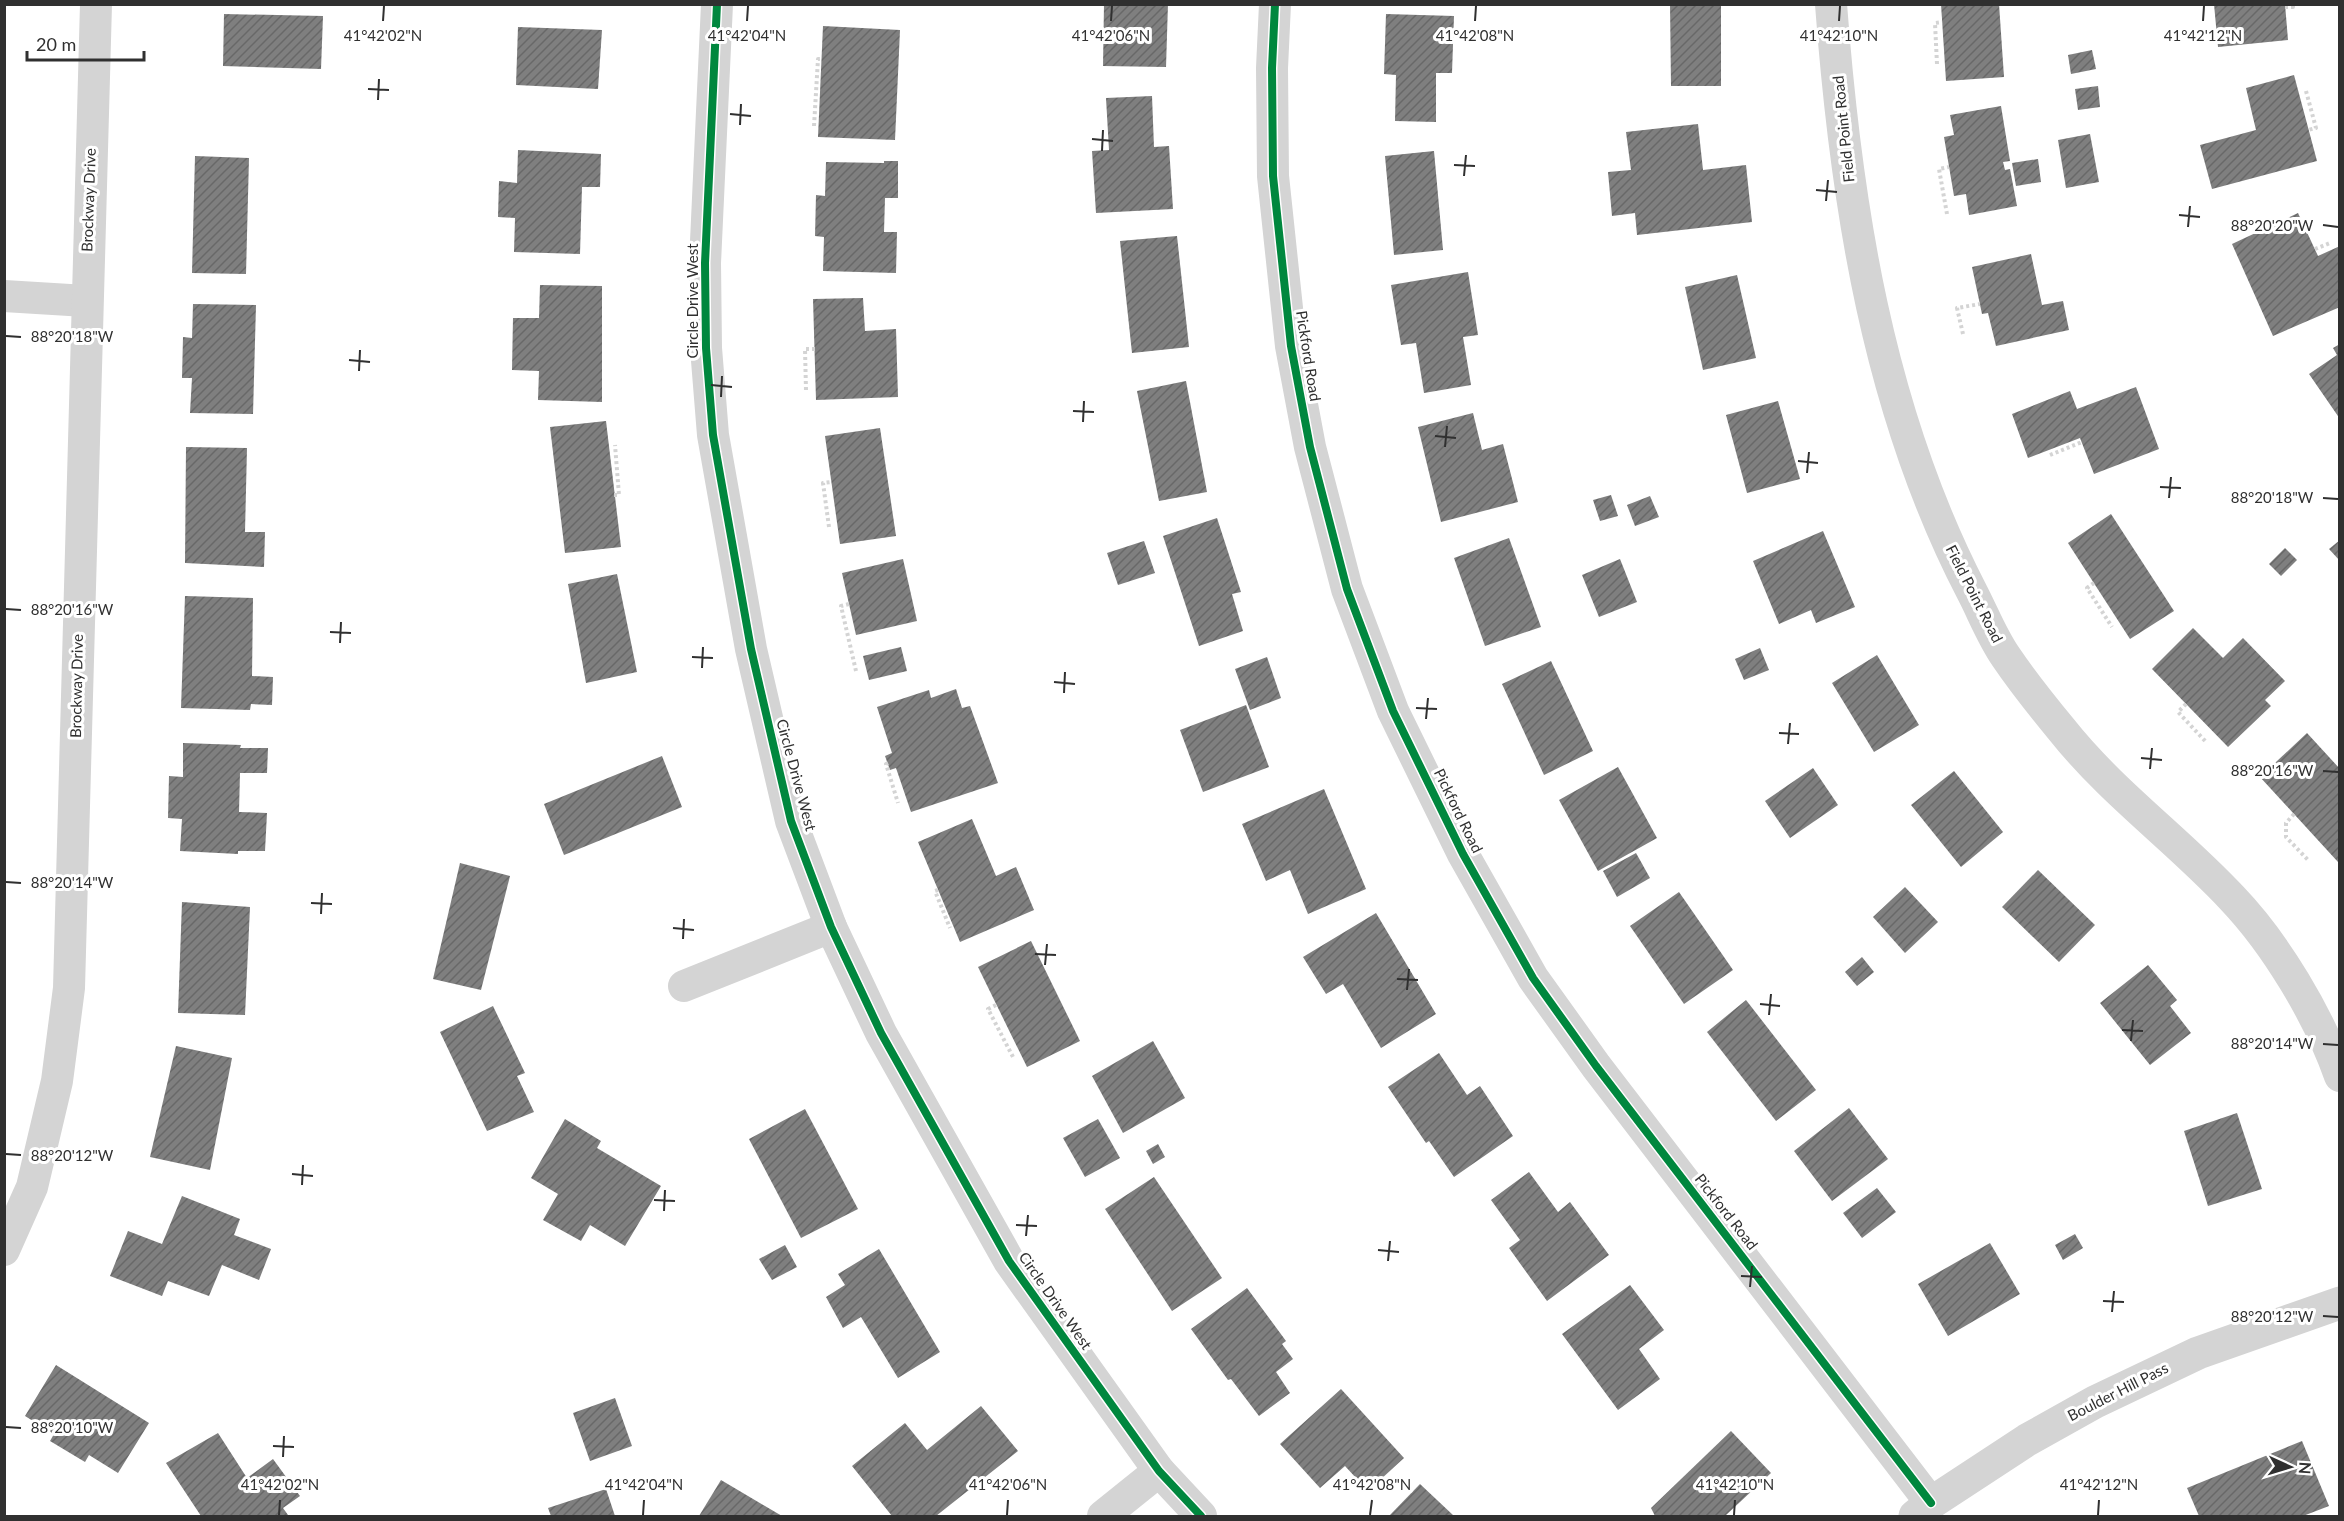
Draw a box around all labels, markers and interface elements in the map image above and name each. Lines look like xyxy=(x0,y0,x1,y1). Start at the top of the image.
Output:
scale bar xyxy=(27,24,144,62)
text: 41°42'02"N xyxy=(344,26,422,44)
text: 41°42'04"N xyxy=(708,26,786,44)
text: 41°42'06"N xyxy=(1072,26,1150,44)
text: 41°42'08"N xyxy=(1436,26,1514,44)
text: 41°42'10"N xyxy=(1800,26,1878,44)
text: 41°42'12"N xyxy=(2164,26,2242,44)
text: 20 m xyxy=(36,33,76,55)
street label: Field Point Road xyxy=(1828,75,1858,183)
street label: Brockway Drive xyxy=(77,148,99,252)
text: 88°20'20"W xyxy=(2231,216,2314,234)
street label: Circle Drive West xyxy=(683,243,701,359)
street label: Pickford Road xyxy=(1293,309,1325,402)
text: 88°20'18"W xyxy=(31,327,114,345)
text: 88°20'18"W xyxy=(2231,488,2314,506)
street label: Field Point Road xyxy=(1943,542,2007,645)
text: 88°20'16"W xyxy=(31,600,114,618)
street label: Brockway Drive xyxy=(66,634,86,738)
street label: Circle Drive West xyxy=(773,717,821,833)
text: 88°20'16"W xyxy=(2231,761,2314,779)
street label: Pickford Road xyxy=(1431,765,1487,856)
text: 88°20'14"W xyxy=(31,873,114,891)
text: 88°20'14"W xyxy=(2231,1034,2314,1052)
text: 88°20'12"W xyxy=(31,1146,114,1164)
street label: Pickford Road xyxy=(1692,1170,1762,1253)
street label: Circle Drive West xyxy=(1015,1248,1097,1353)
text: 88°20'12"W xyxy=(2231,1307,2314,1325)
street label: Boulder Hill Pass xyxy=(2064,1358,2171,1424)
text: 88°20'10"W xyxy=(31,1418,114,1436)
north arrow xyxy=(2260,1437,2320,1497)
text: N xyxy=(2296,1461,2315,1475)
text: 41°42'02"N xyxy=(241,1475,319,1493)
text: 41°42'04"N xyxy=(605,1475,683,1493)
text: 41°42'06"N xyxy=(969,1475,1047,1493)
text: 41°42'08"N xyxy=(1333,1475,1411,1493)
text: 41°42'10"N xyxy=(1696,1475,1774,1493)
text: 41°42'12"N xyxy=(2060,1475,2138,1493)

